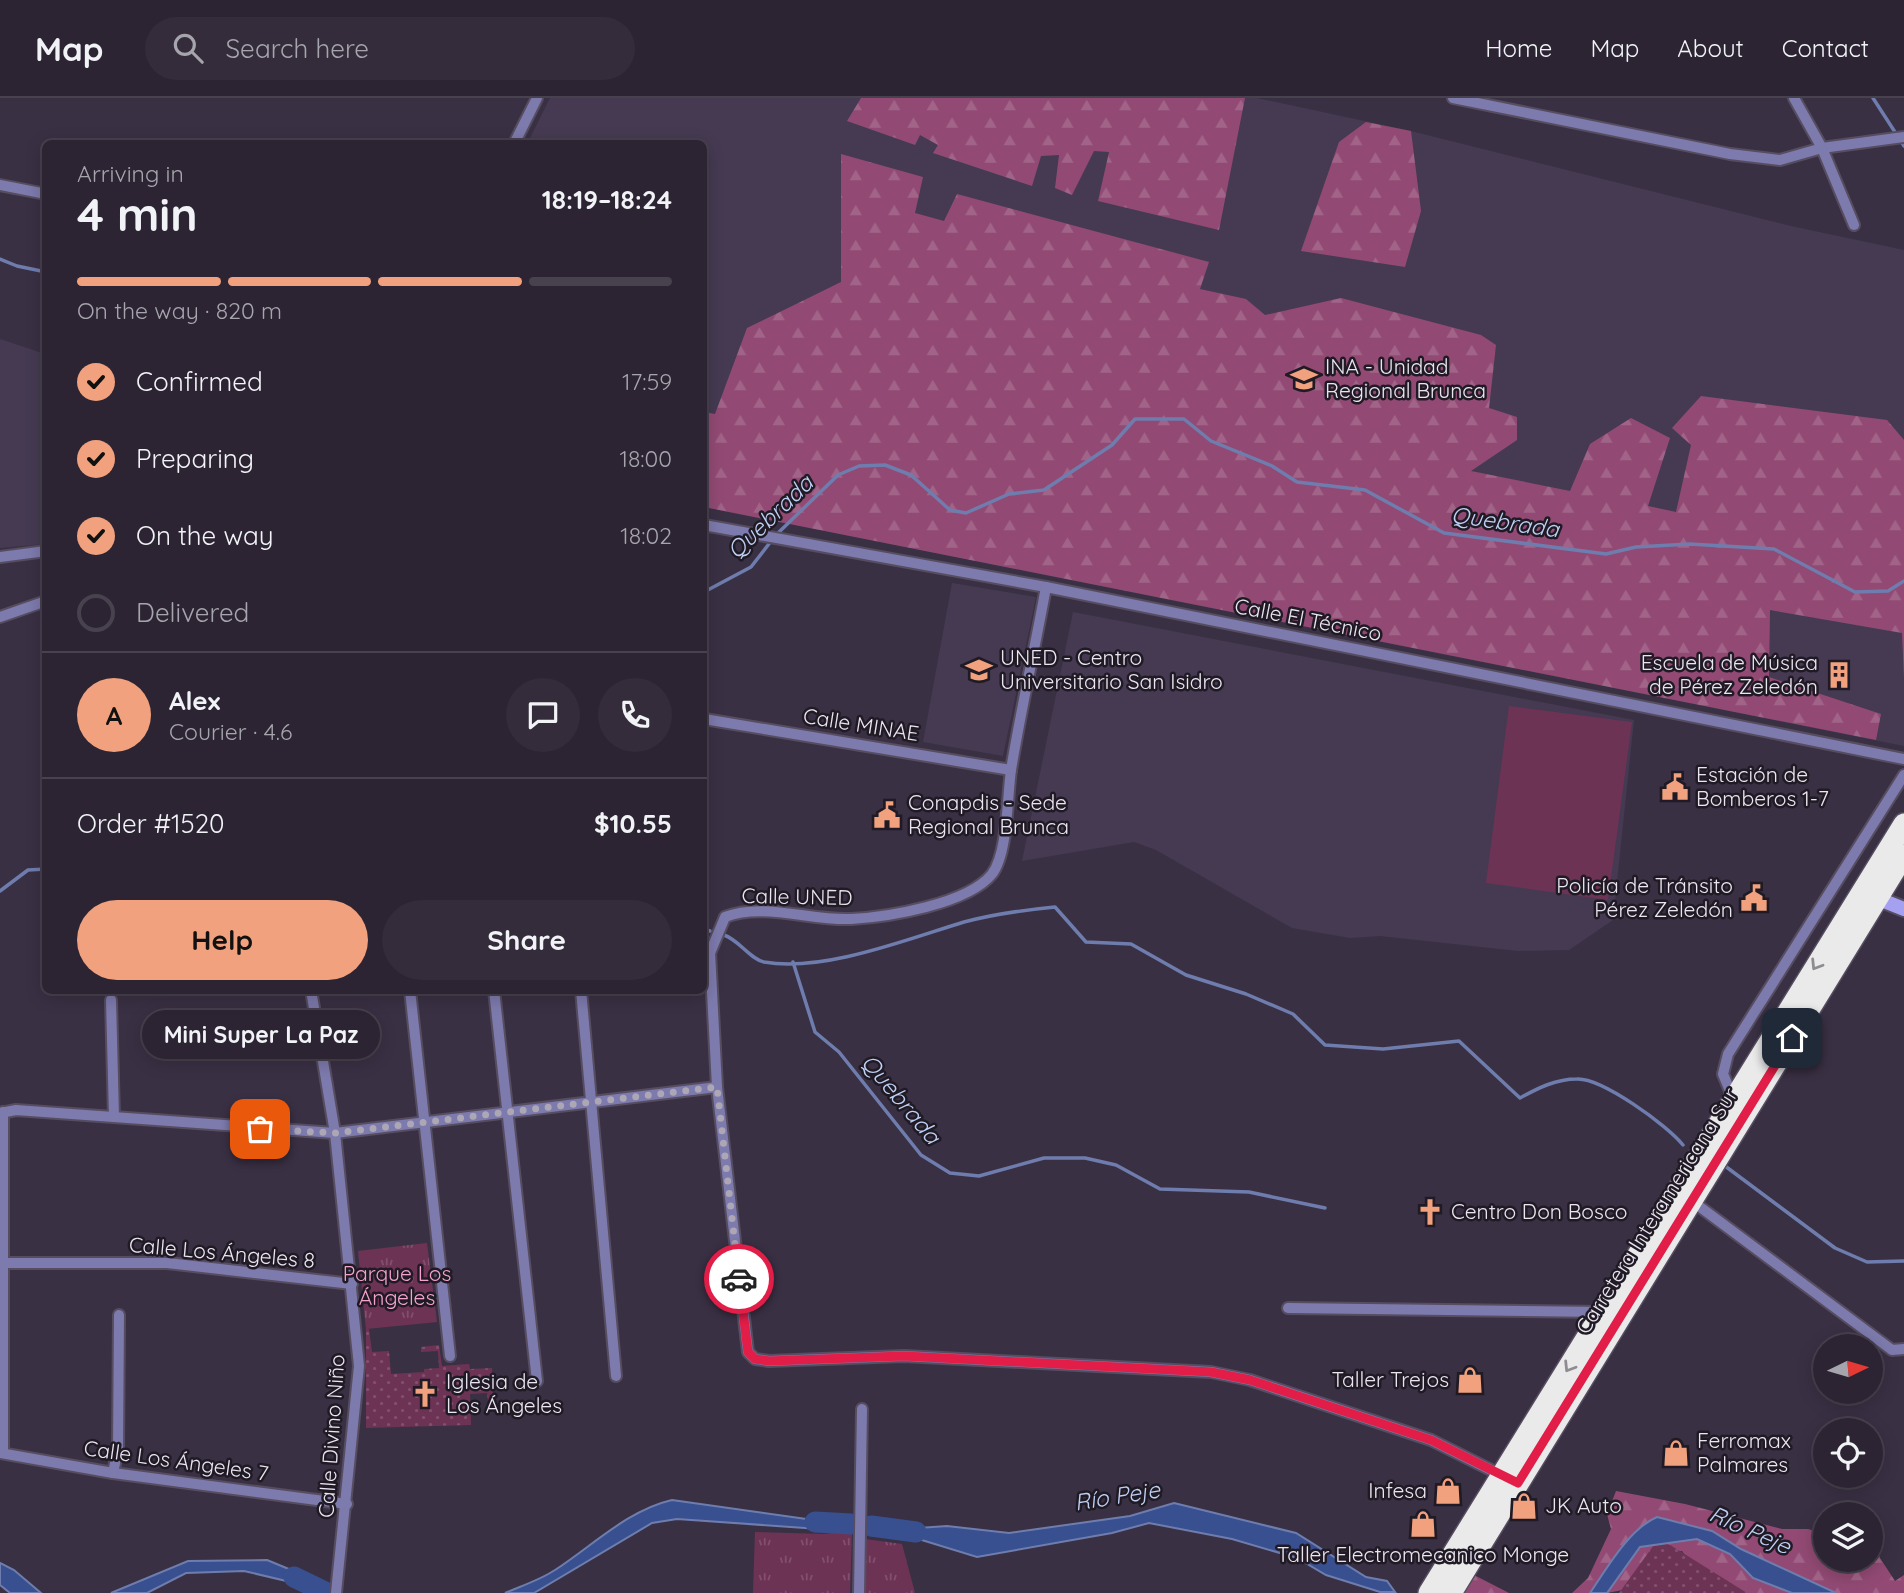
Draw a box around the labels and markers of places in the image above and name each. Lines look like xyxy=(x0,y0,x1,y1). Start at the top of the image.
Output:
place label: INA - Unidad Regional Brunca xyxy=(1325,353,1486,403)
school or university icon: INA - Unidad Regional Brunca xyxy=(1289,364,1319,394)
place label: UNED - Centro Universitario San Isidro xyxy=(1000,644,1223,694)
place label: Escuela de Música de Pérez Zeledón xyxy=(1641,649,1818,699)
school or university icon: UNED - Centro Universitario San Isidro xyxy=(964,655,994,685)
building icon: Escuela de Música de Pérez Zeledón xyxy=(1824,660,1854,690)
place label: Estación de Bomberos 1-7 xyxy=(1696,761,1829,811)
public building icon: Estación de Bomberos 1-7 xyxy=(1660,772,1690,802)
place label: Conapdis - Sede Regional Brunca xyxy=(908,789,1069,839)
public building icon: Conapdis - Sede Regional Brunca xyxy=(872,800,902,830)
place label: Policía de Tránsito Pérez Zeledón xyxy=(1556,872,1733,922)
public building icon: Policía de Tránsito Pérez Zeledón xyxy=(1739,883,1769,913)
pin xyxy=(1762,1008,1822,1068)
callout: Mini Super La Paz xyxy=(141,1010,379,1059)
pin xyxy=(230,1099,290,1159)
church icon: Centro Don Bosco xyxy=(1415,1197,1445,1227)
place label: Centro Don Bosco xyxy=(1451,1198,1627,1224)
shop icon: Taller Trejos xyxy=(1455,1365,1485,1395)
place label: Taller Trejos xyxy=(1331,1366,1449,1392)
place label: Iglesia de Los Ángeles xyxy=(446,1368,562,1418)
church icon: Iglesia de Los Ángeles xyxy=(410,1379,440,1409)
place label: Ferromax Palmares xyxy=(1697,1427,1791,1477)
shop icon: Ferromax Palmares xyxy=(1661,1438,1691,1468)
shop icon: Infesa xyxy=(1433,1476,1463,1506)
place label: Infesa xyxy=(1368,1477,1427,1503)
shop icon: JK Auto xyxy=(1509,1491,1539,1521)
place label: JK Auto xyxy=(1545,1492,1622,1518)
shop icon: Taller Electromecanico Monge xyxy=(1408,1509,1438,1539)
place label: Taller Electromecanico Monge xyxy=(1277,1541,1569,1567)

